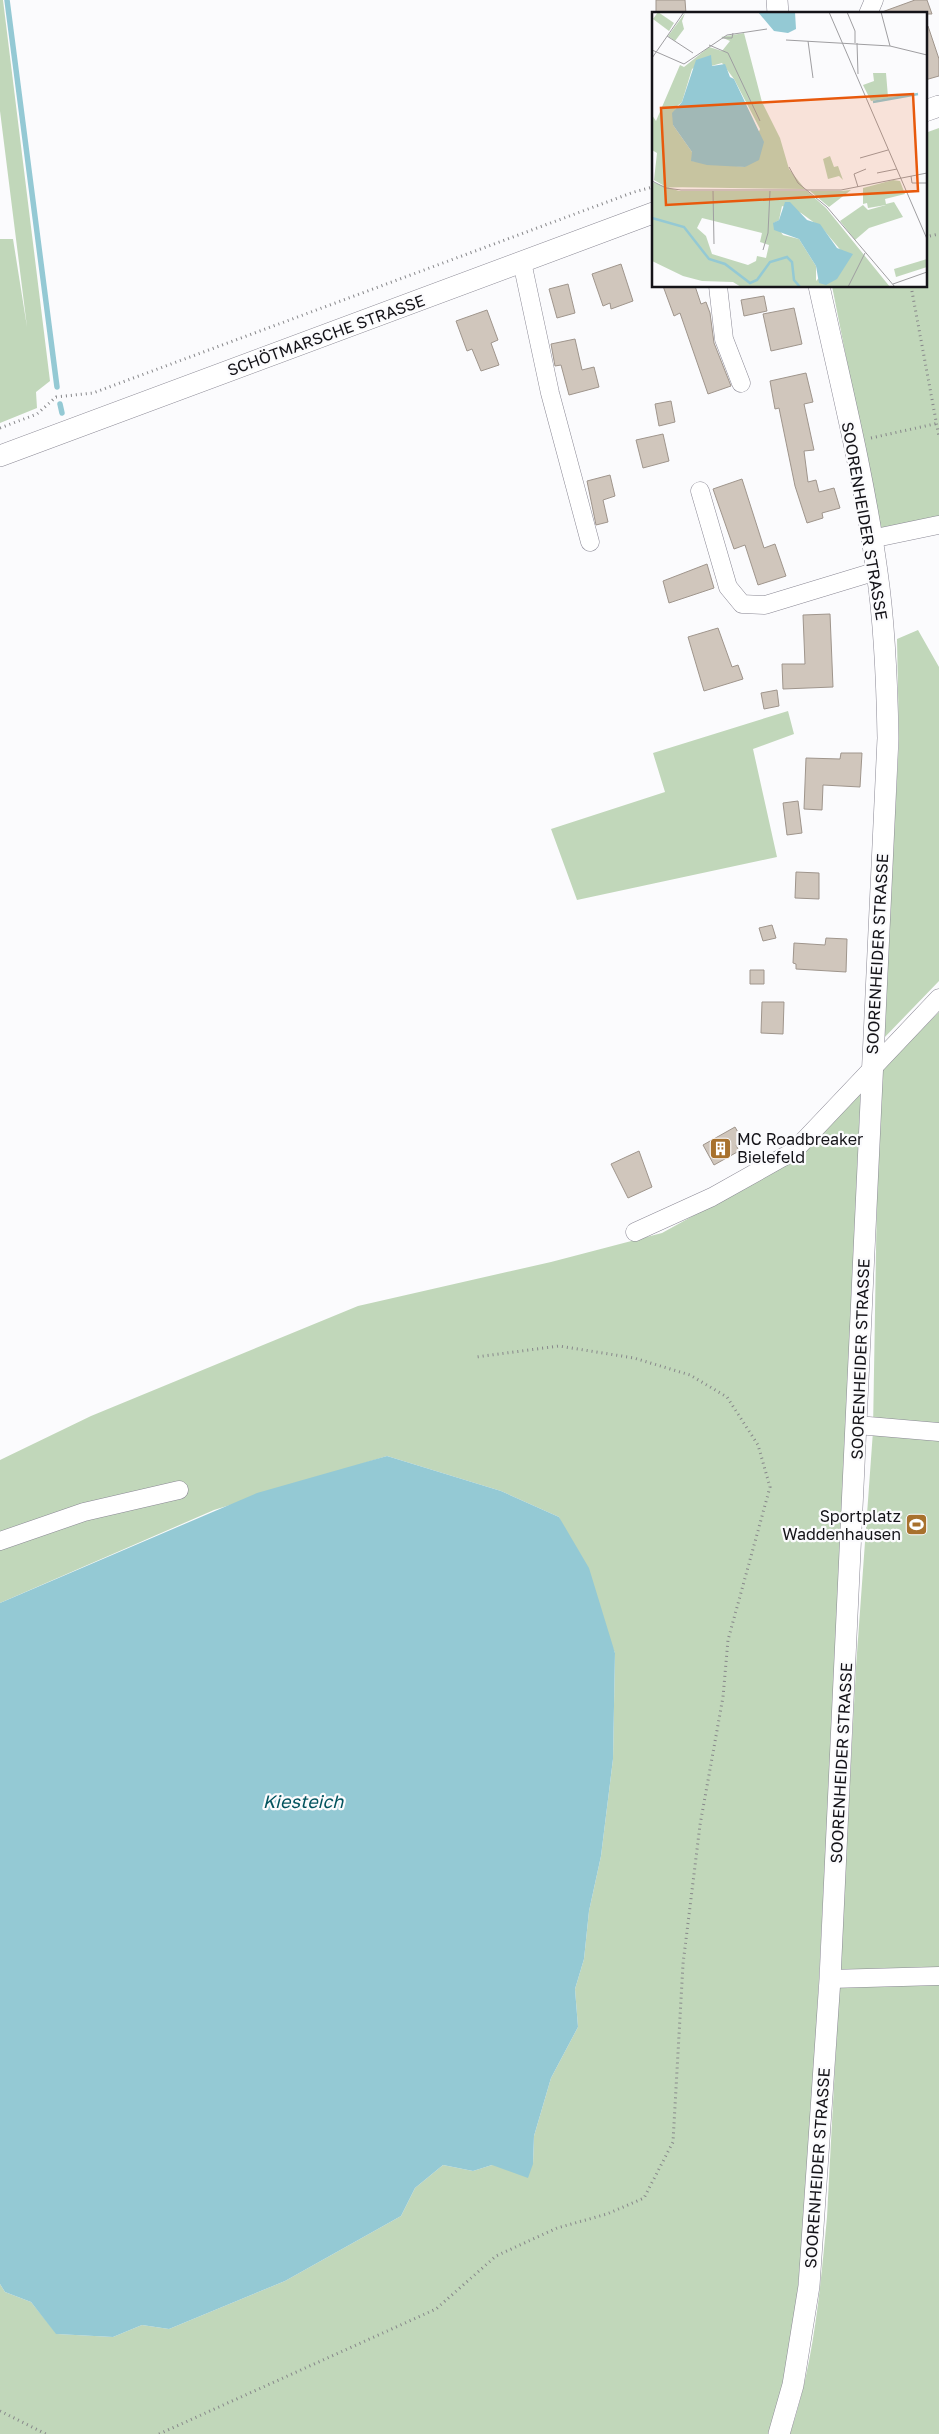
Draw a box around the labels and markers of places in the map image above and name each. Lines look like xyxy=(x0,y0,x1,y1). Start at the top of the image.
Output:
place label: MC Roadbreaker Bielefeld xyxy=(737,1129,863,1167)
building icon: MC Roadbreaker Bielefeld xyxy=(709,1136,733,1160)
place label: Sportplatz Waddenhausen xyxy=(782,1506,901,1544)
sports icon: Sportplatz Waddenhausen xyxy=(905,1513,929,1537)

